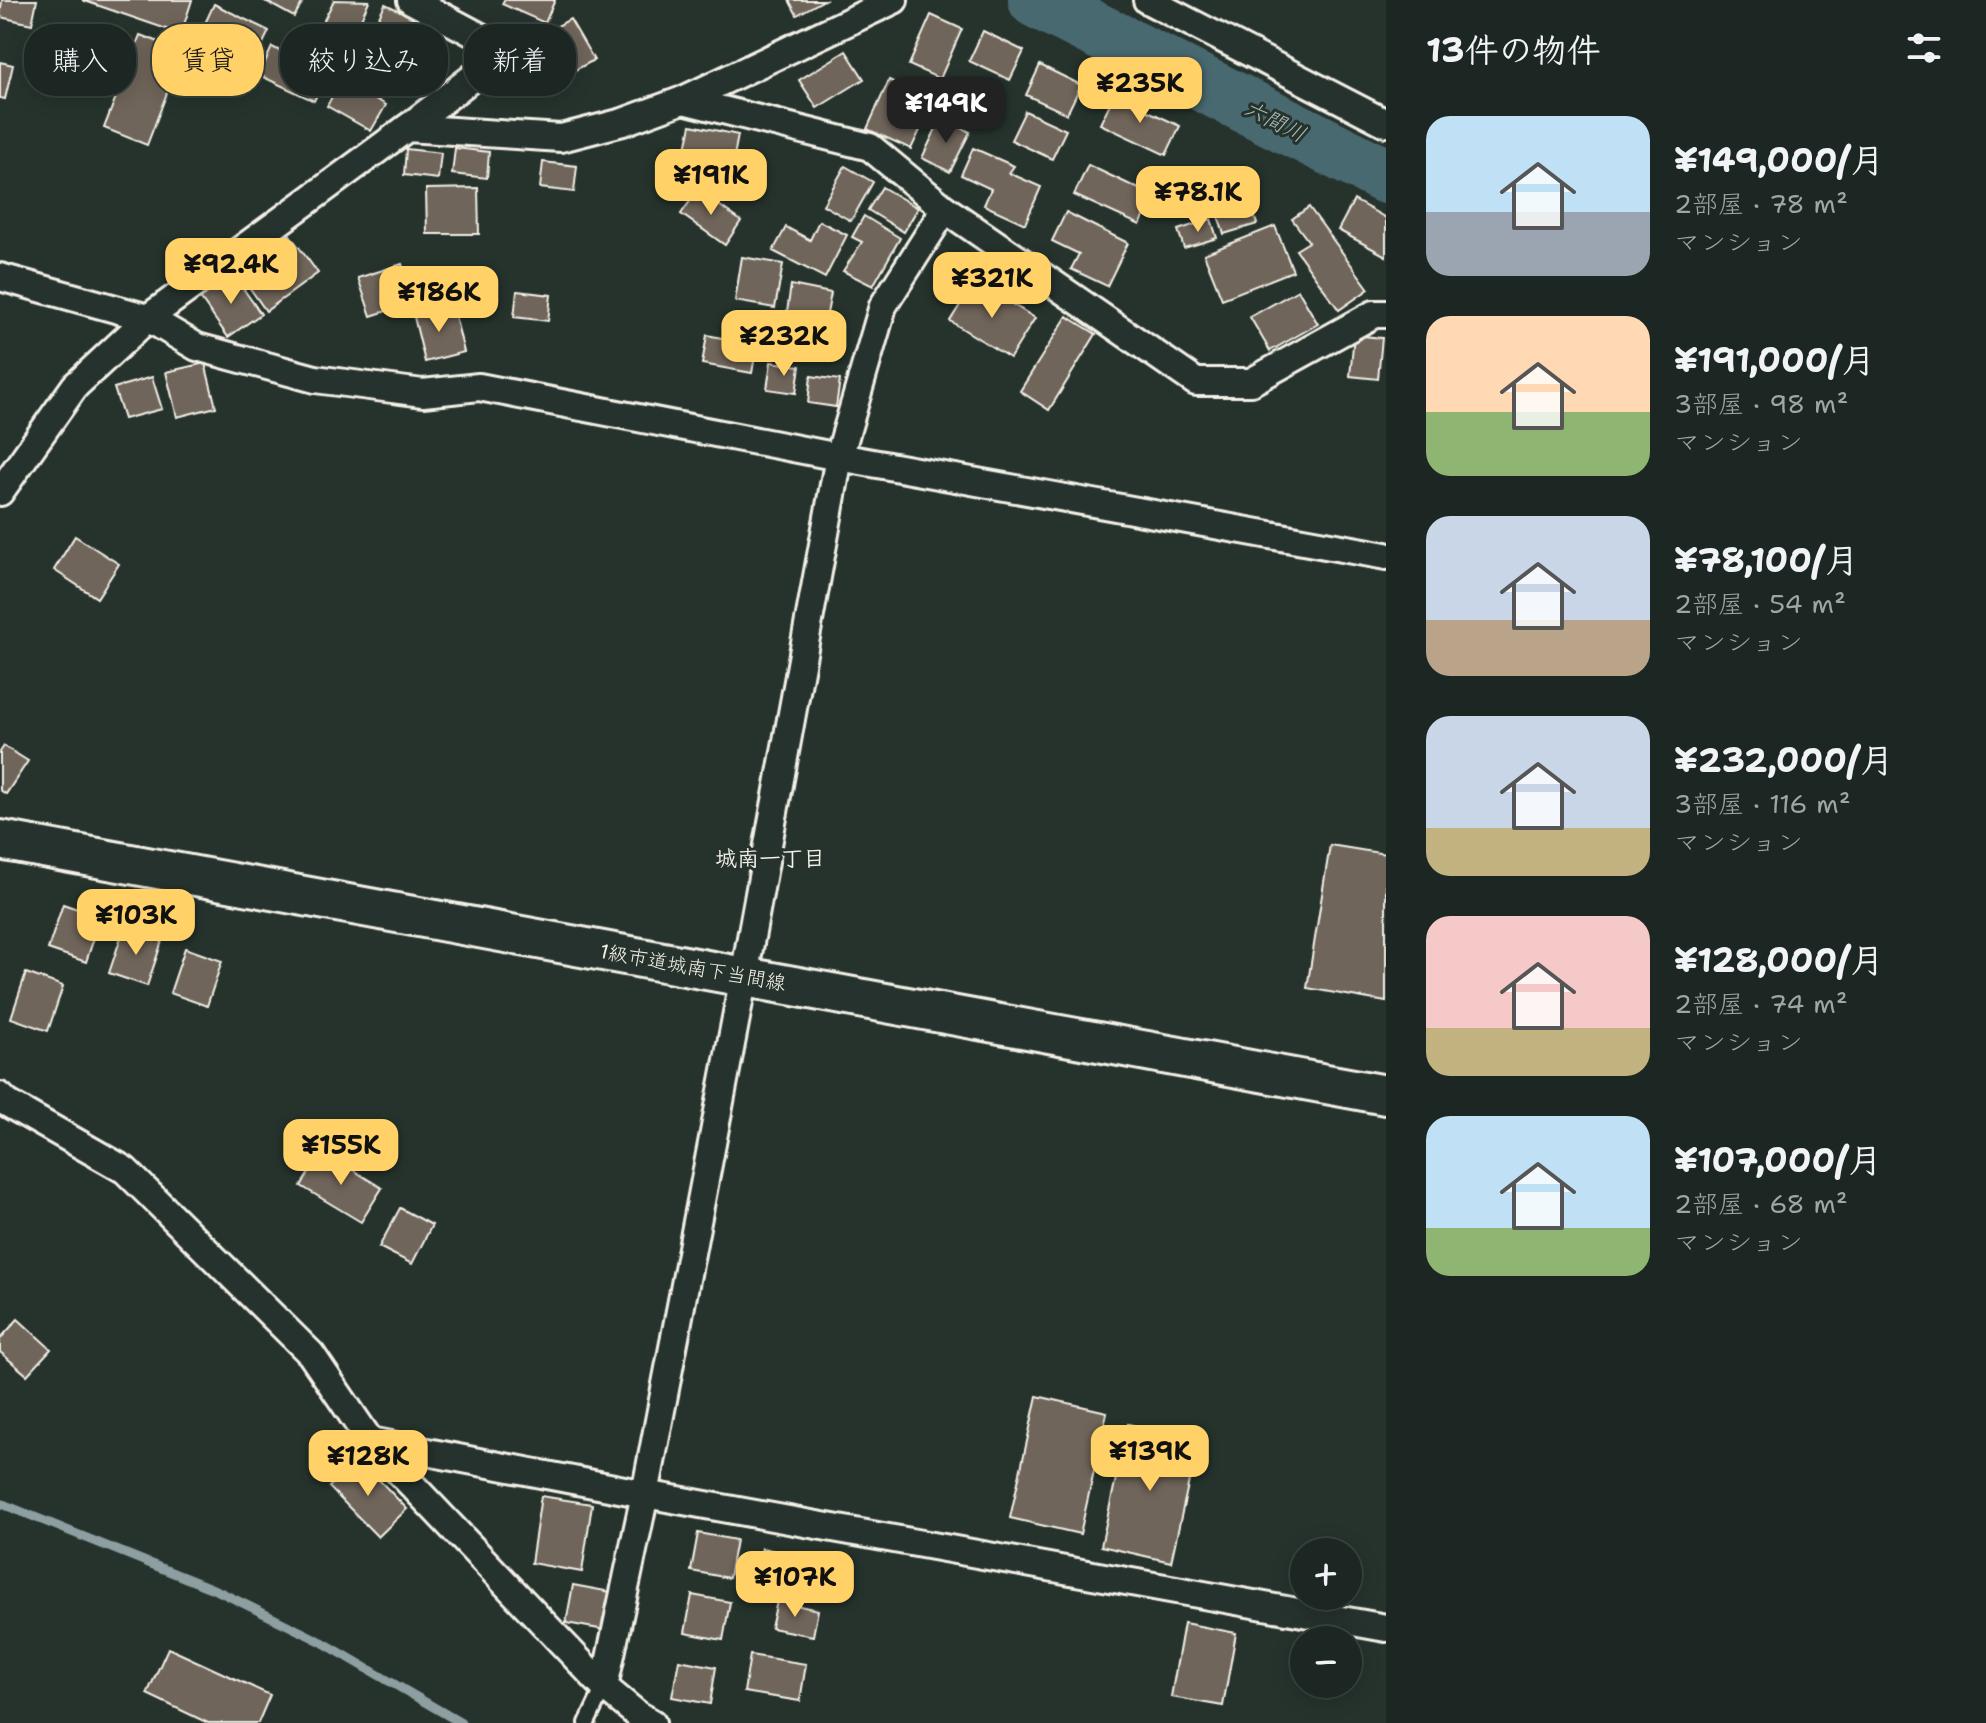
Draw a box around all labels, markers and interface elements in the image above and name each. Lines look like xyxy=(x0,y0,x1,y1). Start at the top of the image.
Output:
chip: 購入 xyxy=(24,24,136,96)
chip: 賃貸 xyxy=(152,24,264,96)
chip: 絞り込み xyxy=(280,24,448,96)
chip: 新着 xyxy=(464,24,576,96)
icon: filters xyxy=(1902,26,1946,70)
text: 13件の物件 xyxy=(1426,27,1601,73)
pin: ¥235K xyxy=(1084,57,1196,125)
text: ¥235K xyxy=(1096,65,1184,100)
pin: ¥149K xyxy=(890,77,1002,145)
text: ¥149K xyxy=(905,85,987,120)
water label: 六間川 xyxy=(1239,93,1311,149)
text: ¥149,000/月 xyxy=(1674,137,1884,183)
icon: home xyxy=(1490,148,1586,244)
pin: ¥191K xyxy=(655,149,767,217)
text: ¥191K xyxy=(673,157,749,192)
pin: ¥78.1K xyxy=(1133,166,1263,234)
text: ¥78.1K xyxy=(1154,174,1242,209)
text: 2部屋 · 78 m² xyxy=(1674,186,1848,221)
text: マンション xyxy=(1674,224,1803,259)
pin: ¥92.4K xyxy=(166,238,296,306)
text: ¥92.4K xyxy=(183,246,279,281)
pin: ¥321K xyxy=(936,252,1048,320)
text: ¥321K xyxy=(951,260,1033,295)
pin: ¥186K xyxy=(383,266,495,334)
text: ¥186K xyxy=(397,274,481,309)
pin: ¥232K xyxy=(728,310,840,378)
text: ¥232K xyxy=(739,318,829,353)
text: ¥191,000/月 xyxy=(1674,337,1875,383)
icon: home xyxy=(1490,348,1586,444)
text: 3部屋 · 98 m² xyxy=(1674,386,1848,421)
text: マンション xyxy=(1674,424,1803,459)
text: ¥78,100/月 xyxy=(1674,537,1859,583)
icon: home xyxy=(1490,548,1586,644)
text: 2部屋 · 54 m² xyxy=(1674,586,1846,621)
text: マンション xyxy=(1674,624,1803,659)
text: ¥232,000/月 xyxy=(1674,737,1894,783)
icon: home xyxy=(1490,748,1586,844)
text: 3部屋 · 116 m² xyxy=(1674,786,1851,821)
text: マンション xyxy=(1674,824,1803,859)
district label: 城南一丁目 xyxy=(715,844,825,873)
pin: ¥103K xyxy=(80,889,192,957)
text: ¥103K xyxy=(95,897,177,932)
text: ¥128,000/月 xyxy=(1674,937,1884,983)
street label: 1級市道城南下当間線 xyxy=(598,938,788,996)
icon: home xyxy=(1490,948,1586,1044)
text: 2部屋 · 74 m² xyxy=(1674,986,1848,1021)
text: マンション xyxy=(1674,1024,1803,1059)
pin: ¥155K xyxy=(285,1119,397,1187)
text: ¥155K xyxy=(301,1127,381,1162)
text: ¥107,000/月 xyxy=(1674,1137,1882,1183)
icon: home xyxy=(1490,1148,1586,1244)
text: 2部屋 · 68 m² xyxy=(1674,1186,1848,1221)
text: マンション xyxy=(1674,1224,1803,1259)
pin: ¥139K xyxy=(1094,1425,1206,1493)
pin: ¥128K xyxy=(312,1430,424,1498)
text: ¥139K xyxy=(1109,1433,1191,1468)
text: ¥128K xyxy=(327,1438,409,1473)
map controls xyxy=(1290,1538,1362,1698)
button: + xyxy=(1290,1538,1362,1610)
pin: ¥107K xyxy=(739,1551,851,1619)
text: ¥107K xyxy=(754,1559,836,1594)
button: − xyxy=(1290,1626,1362,1698)

